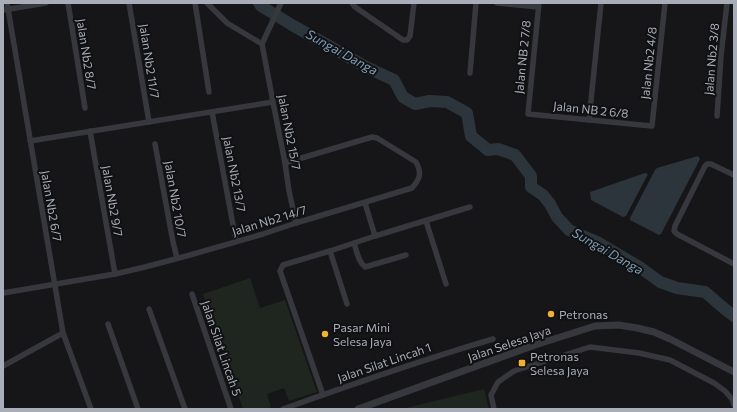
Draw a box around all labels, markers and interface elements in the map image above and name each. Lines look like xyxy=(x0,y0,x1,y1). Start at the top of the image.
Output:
street label: Jalan Nb2 8/7 xyxy=(73,17,100,91)
street label: Jalan NB 2 7/8 xyxy=(511,19,534,95)
street label: Jalan Nb2 3/8 xyxy=(701,22,722,96)
street label: Jalan Nb2 11/7 xyxy=(136,23,163,99)
water label: Sungai Danga xyxy=(303,26,381,78)
street label: Jalan Nb2 4/8 xyxy=(637,26,660,100)
street label: Jalan Nb2 15/7 xyxy=(275,93,304,171)
street label: Jalan NB 2 6/8 xyxy=(553,98,629,121)
street label: Jalan Nb2 13/7 xyxy=(220,135,249,213)
street label: Jalan Nb2 10/7 xyxy=(161,159,190,239)
street label: Jalan Nb2 9/7 xyxy=(99,164,126,238)
street label: Jalan Nb2 6/7 xyxy=(38,169,65,243)
street label: Jalan Nb2 14/7 xyxy=(230,202,308,239)
water label: Sungai Danga xyxy=(570,224,647,278)
street label: Jalan Silat Lincah 5 xyxy=(198,298,245,398)
place label: Petronas xyxy=(559,307,608,321)
marker: Petronas xyxy=(546,309,556,319)
place label: Pasar Mini Selesa Jaya xyxy=(333,320,392,349)
street label: Jalan Selesa Jaya xyxy=(466,322,553,365)
marker: Pasar Mini Selesa Jaya xyxy=(320,329,330,339)
street label: Jalan Silat Lincah 1 xyxy=(335,339,433,386)
place label: Petronas Selesa Jaya xyxy=(530,349,589,378)
marker: Petronas Selesa Jaya xyxy=(517,358,527,368)

